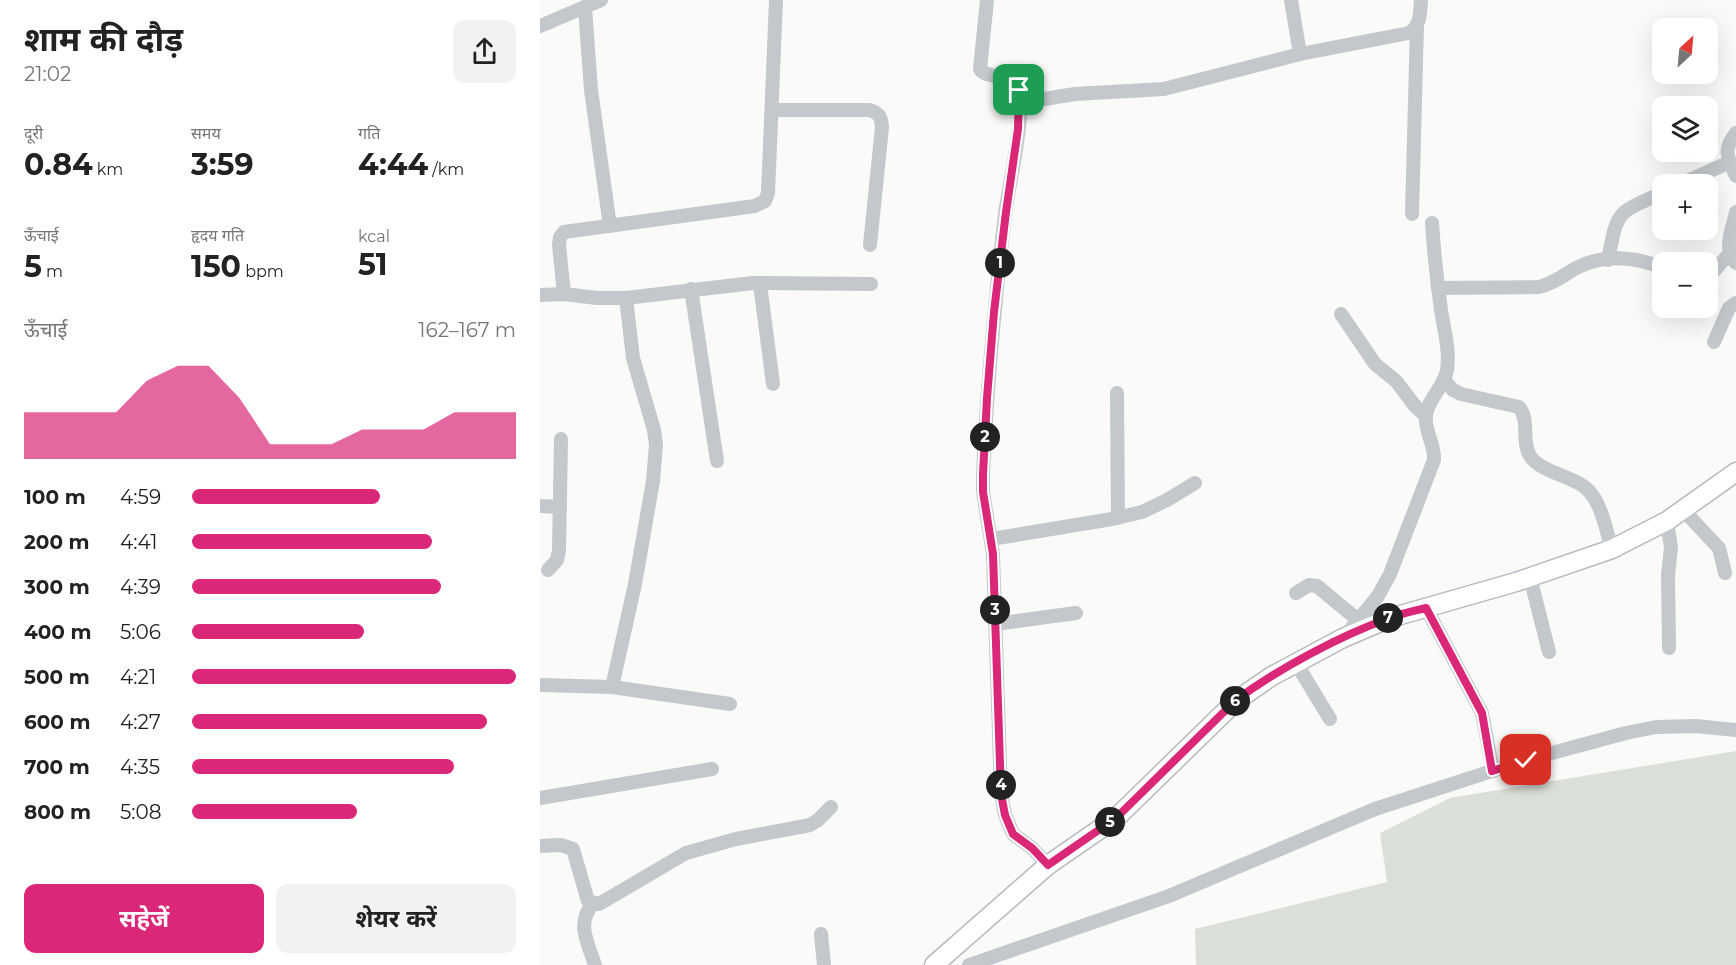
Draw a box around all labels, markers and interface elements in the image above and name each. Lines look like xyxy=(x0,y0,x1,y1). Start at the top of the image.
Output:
north arrow xyxy=(1652,18,1718,84)
map controls xyxy=(1652,18,1718,318)
text: शाम की दौड़ xyxy=(24,19,183,59)
button: share xyxy=(453,20,516,83)
text: 21:02 xyxy=(24,62,71,86)
pin xyxy=(993,64,1044,115)
icon: arrive xyxy=(1002,73,1035,106)
button: layers xyxy=(1652,96,1718,162)
text: दूरी xyxy=(24,124,43,143)
text: समय xyxy=(191,124,221,143)
text: गति xyxy=(358,124,380,143)
text: 0.84 xyxy=(24,146,93,183)
text: 3:59 xyxy=(191,146,254,183)
text: 4:44 xyxy=(358,146,428,183)
text: km xyxy=(93,160,123,179)
text: /km xyxy=(428,160,464,179)
button: + xyxy=(1652,174,1718,240)
text: ऊँचाई xyxy=(24,226,59,245)
text: हृदय गति xyxy=(191,226,244,245)
text: kcal xyxy=(358,227,390,246)
text: 51 xyxy=(358,246,388,283)
text: 5 xyxy=(24,248,42,285)
text: 150 xyxy=(191,248,241,285)
pin: 1 xyxy=(985,248,1015,278)
button: − xyxy=(1652,252,1718,318)
text: 1 xyxy=(997,253,1003,272)
text: m xyxy=(42,262,63,281)
text: bpm xyxy=(241,262,284,281)
text: ऊँचाई xyxy=(24,318,67,342)
text: 162–167 m xyxy=(418,318,516,342)
pin: 2 xyxy=(970,422,1000,452)
text: 2 xyxy=(980,427,990,446)
text: 100 m xyxy=(24,485,86,509)
text: 4:59 xyxy=(120,485,161,509)
text: 200 m xyxy=(24,530,90,554)
text: 4:41 xyxy=(120,530,158,554)
text: 300 m xyxy=(24,575,90,599)
text: 4:39 xyxy=(120,575,161,599)
pin: 3 xyxy=(980,595,1010,625)
text: 3 xyxy=(990,600,1000,619)
pin: 7 xyxy=(1373,603,1403,633)
text: 7 xyxy=(1383,608,1393,627)
text: 400 m xyxy=(24,620,92,644)
text: 5:06 xyxy=(120,620,161,644)
text: 500 m xyxy=(24,665,90,689)
text: 4:21 xyxy=(120,665,156,689)
pin: 6 xyxy=(1220,686,1250,716)
text: 6 xyxy=(1230,691,1240,710)
text: 600 m xyxy=(24,710,91,734)
text: 4:27 xyxy=(120,710,161,734)
pin xyxy=(1500,734,1551,785)
icon: check xyxy=(1509,743,1542,776)
text: 700 m xyxy=(24,755,90,779)
text: 4:35 xyxy=(120,755,160,779)
pin: 4 xyxy=(986,770,1016,800)
text: 4 xyxy=(995,775,1007,794)
text: 800 m xyxy=(24,800,91,824)
text: 5:08 xyxy=(120,800,162,824)
pin: 5 xyxy=(1095,807,1125,837)
text: 5 xyxy=(1105,812,1115,831)
button: सहेजें xyxy=(24,884,264,953)
button: शेयर करें xyxy=(276,884,516,953)

